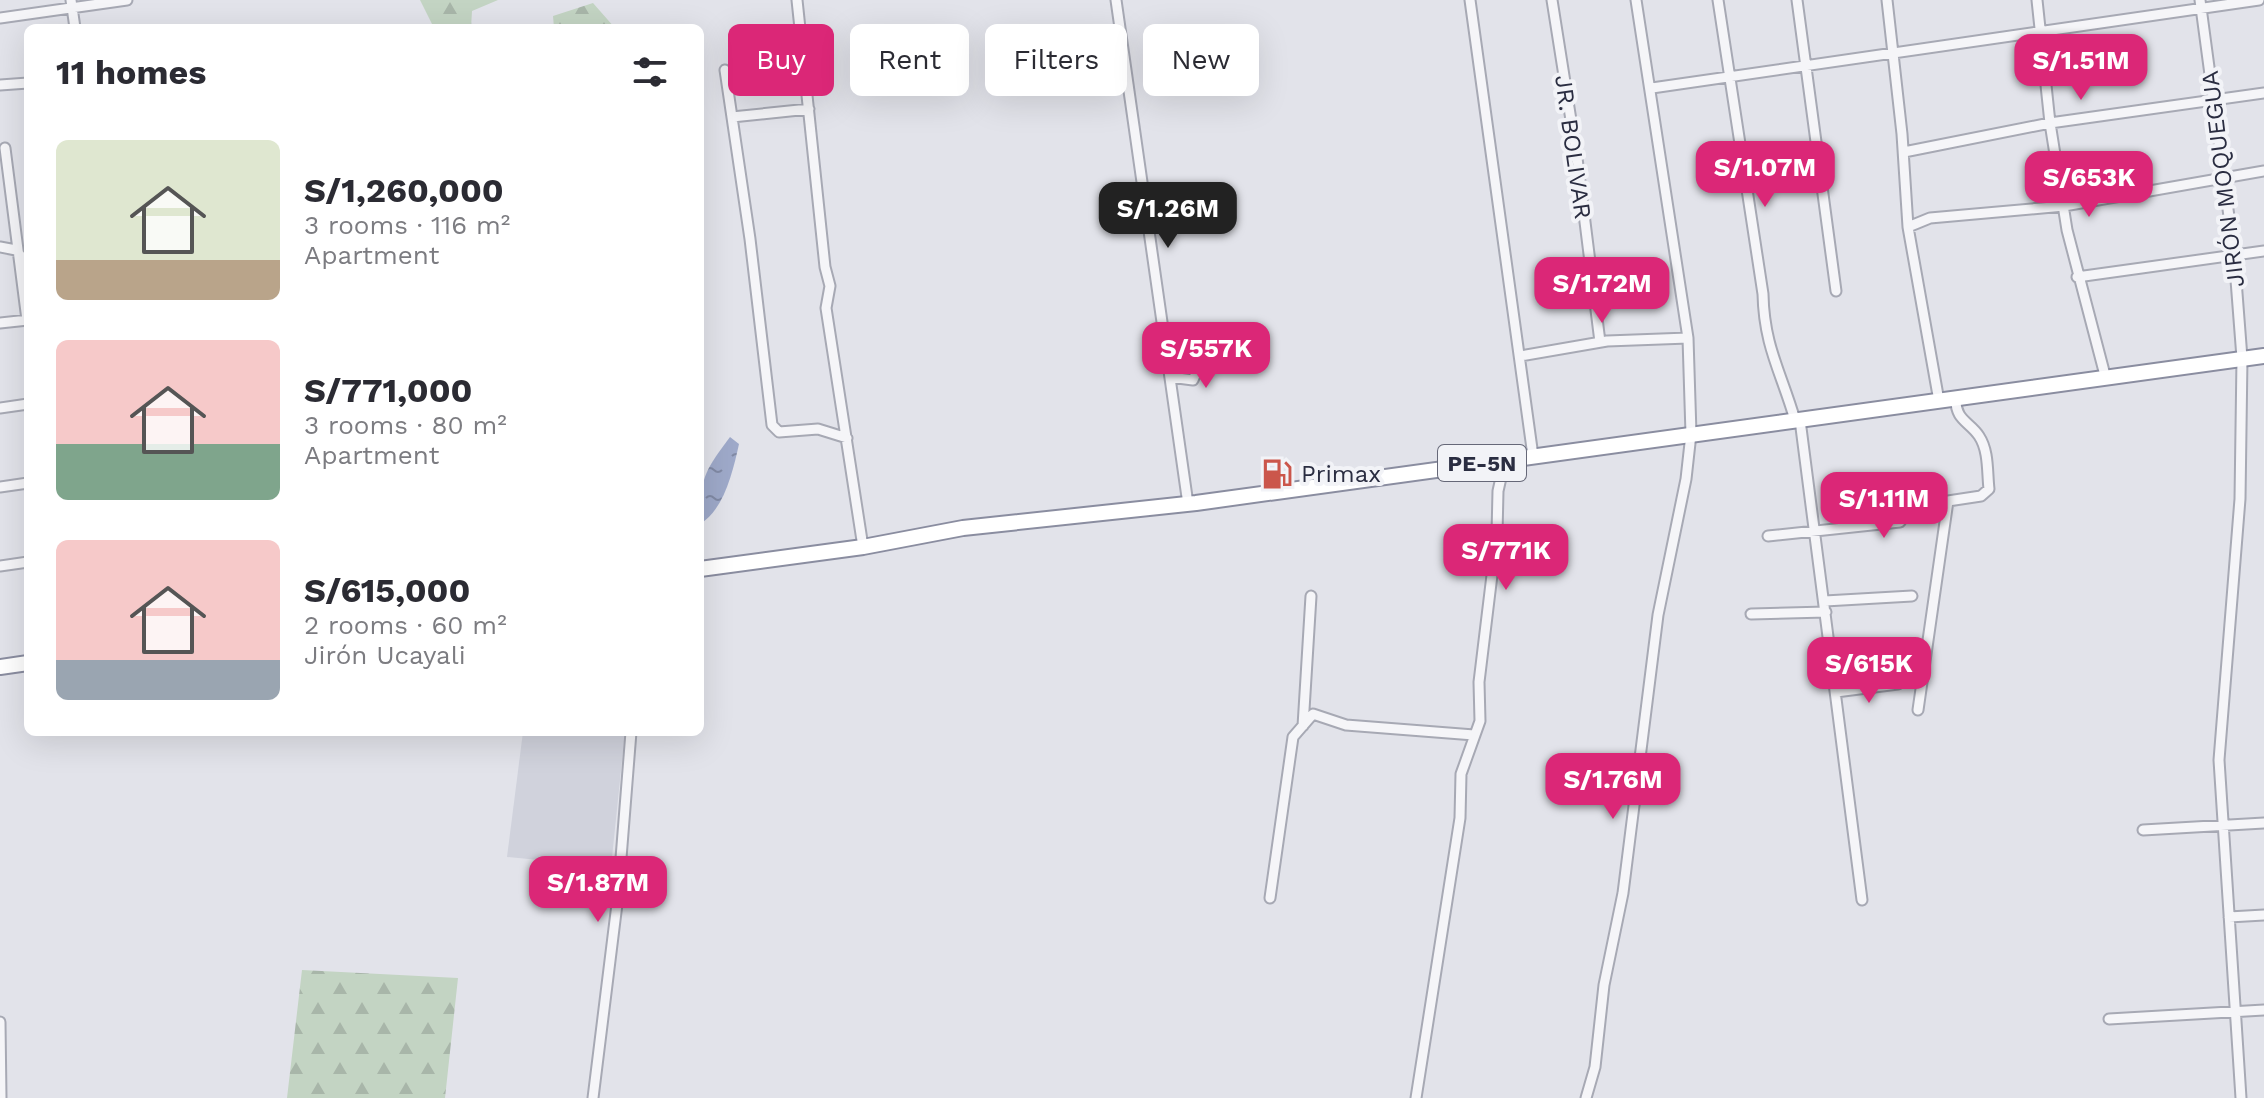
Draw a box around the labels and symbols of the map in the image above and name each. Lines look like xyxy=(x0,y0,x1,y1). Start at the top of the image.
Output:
pin: S/1.51M xyxy=(2007,34,2155,102)
street label: JIRÓN MOQUEGUA xyxy=(2196,69,2250,289)
street label: JR. BOLIVAR xyxy=(1549,73,1597,221)
pin: S/1.07M xyxy=(1691,141,1839,209)
pin: S/653K xyxy=(2024,151,2154,219)
pin: S/1.26M xyxy=(1094,182,1242,250)
pin: S/1.72M xyxy=(1528,257,1676,325)
pin: S/557K xyxy=(1141,322,1271,390)
road number: PE-5N xyxy=(1438,445,1526,481)
fuel station icon: Primax xyxy=(1260,457,1294,491)
place label: Primax xyxy=(1301,460,1381,488)
pin: S/1.11M xyxy=(1810,472,1958,540)
pin: S/771K xyxy=(1441,524,1571,592)
pin: S/615K xyxy=(1804,637,1934,705)
pin: S/1.76M xyxy=(1539,753,1687,821)
pin: S/1.87M xyxy=(524,856,672,924)

